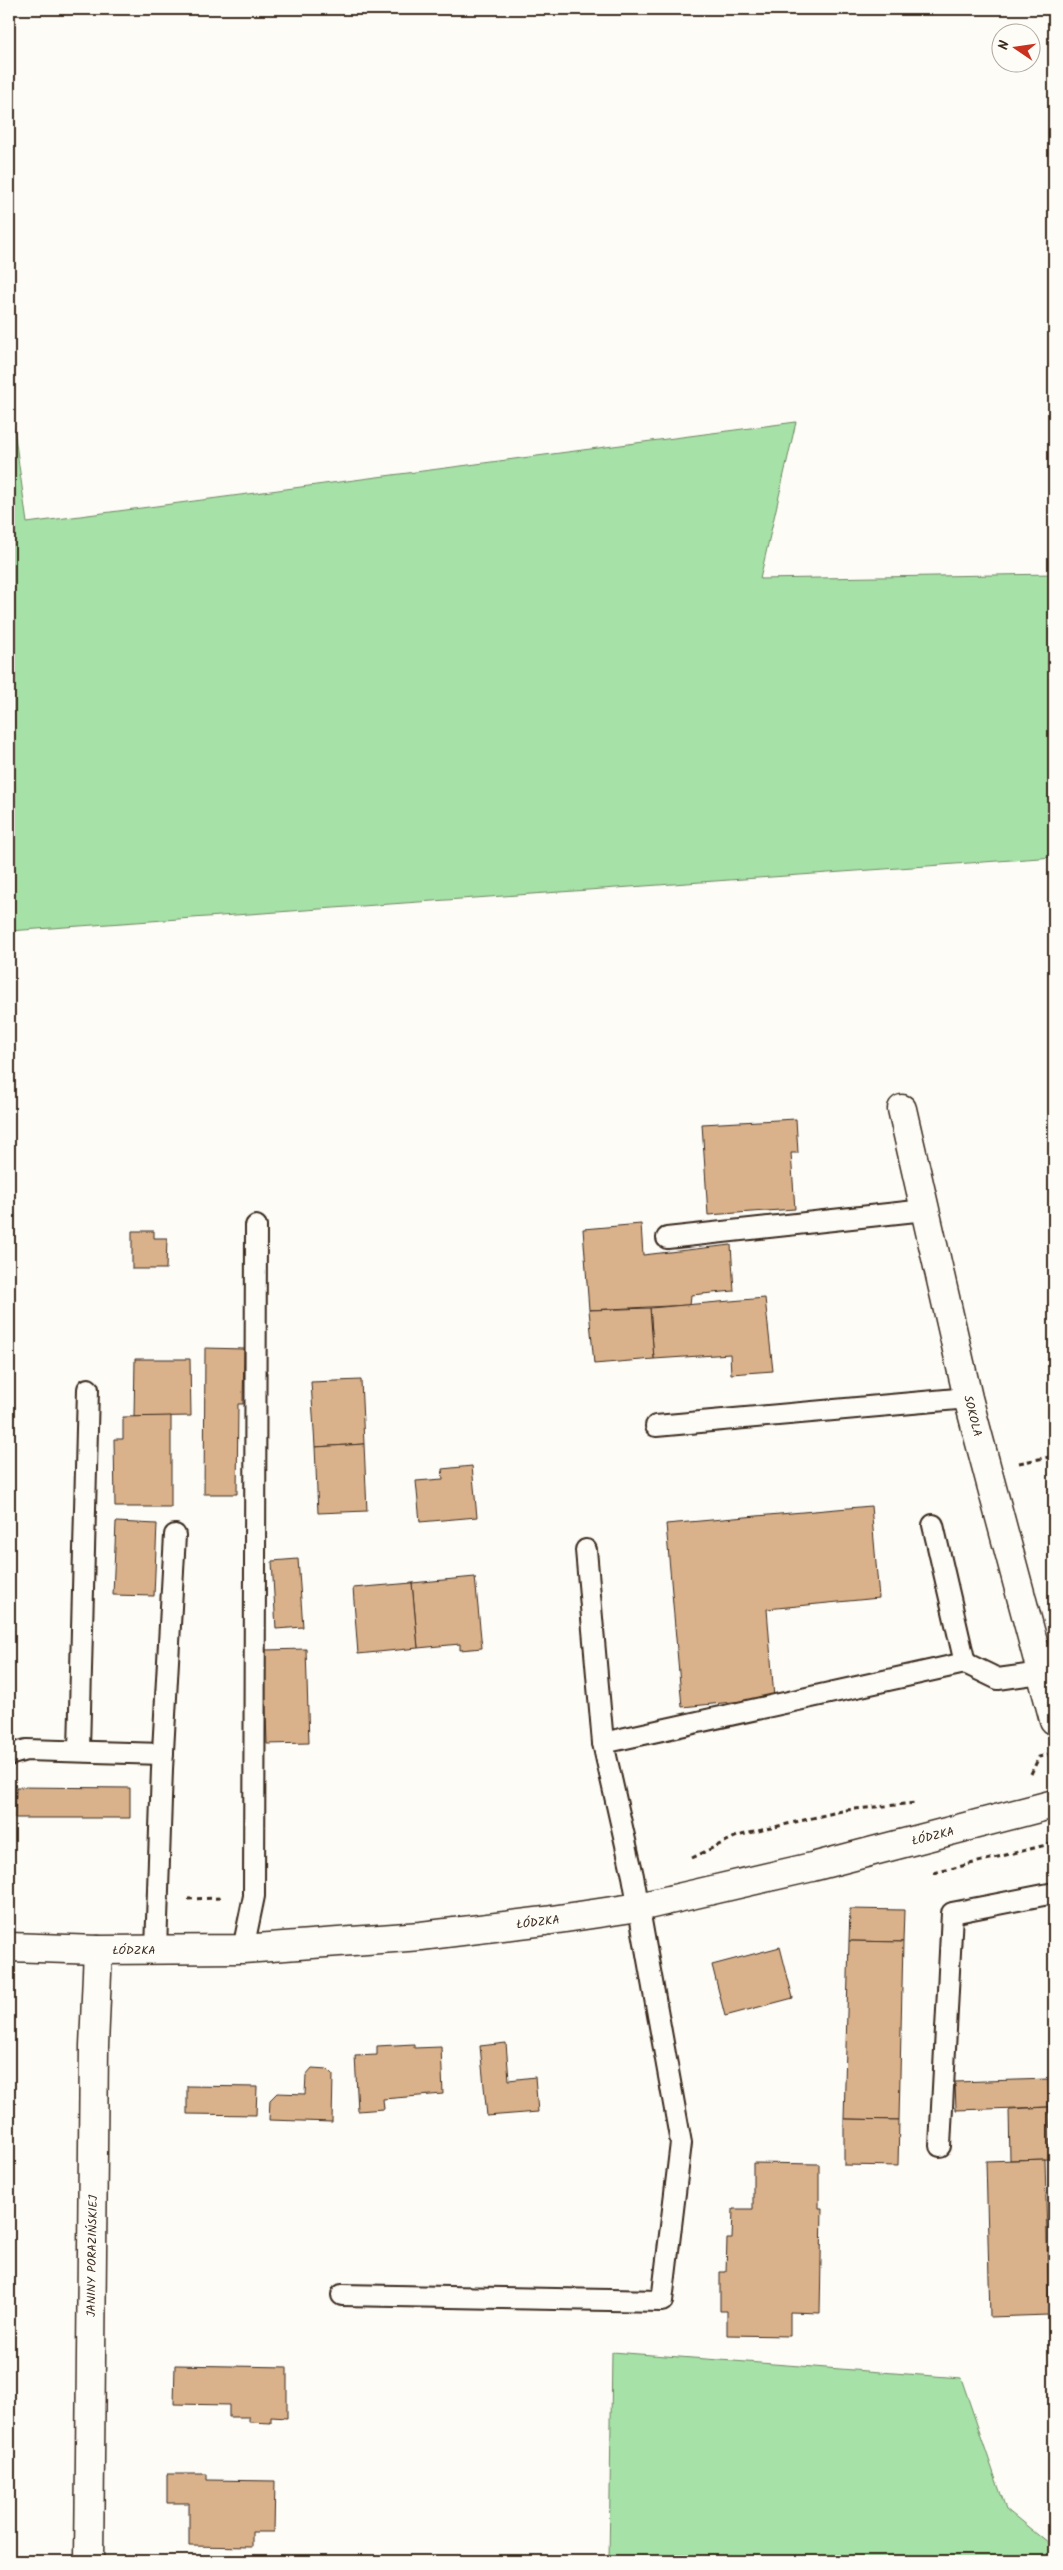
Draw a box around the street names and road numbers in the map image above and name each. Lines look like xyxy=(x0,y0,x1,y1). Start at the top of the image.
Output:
street label: SOKOLA xyxy=(958,1393,987,1439)
street label: ŁÓDZKA xyxy=(910,1822,956,1851)
street label: ŁÓDZKA xyxy=(516,1910,561,1935)
street label: ŁÓDZKA xyxy=(112,1941,156,1960)
street label: JANINY PORAZIŃSKIEJ xyxy=(82,2195,103,2317)

